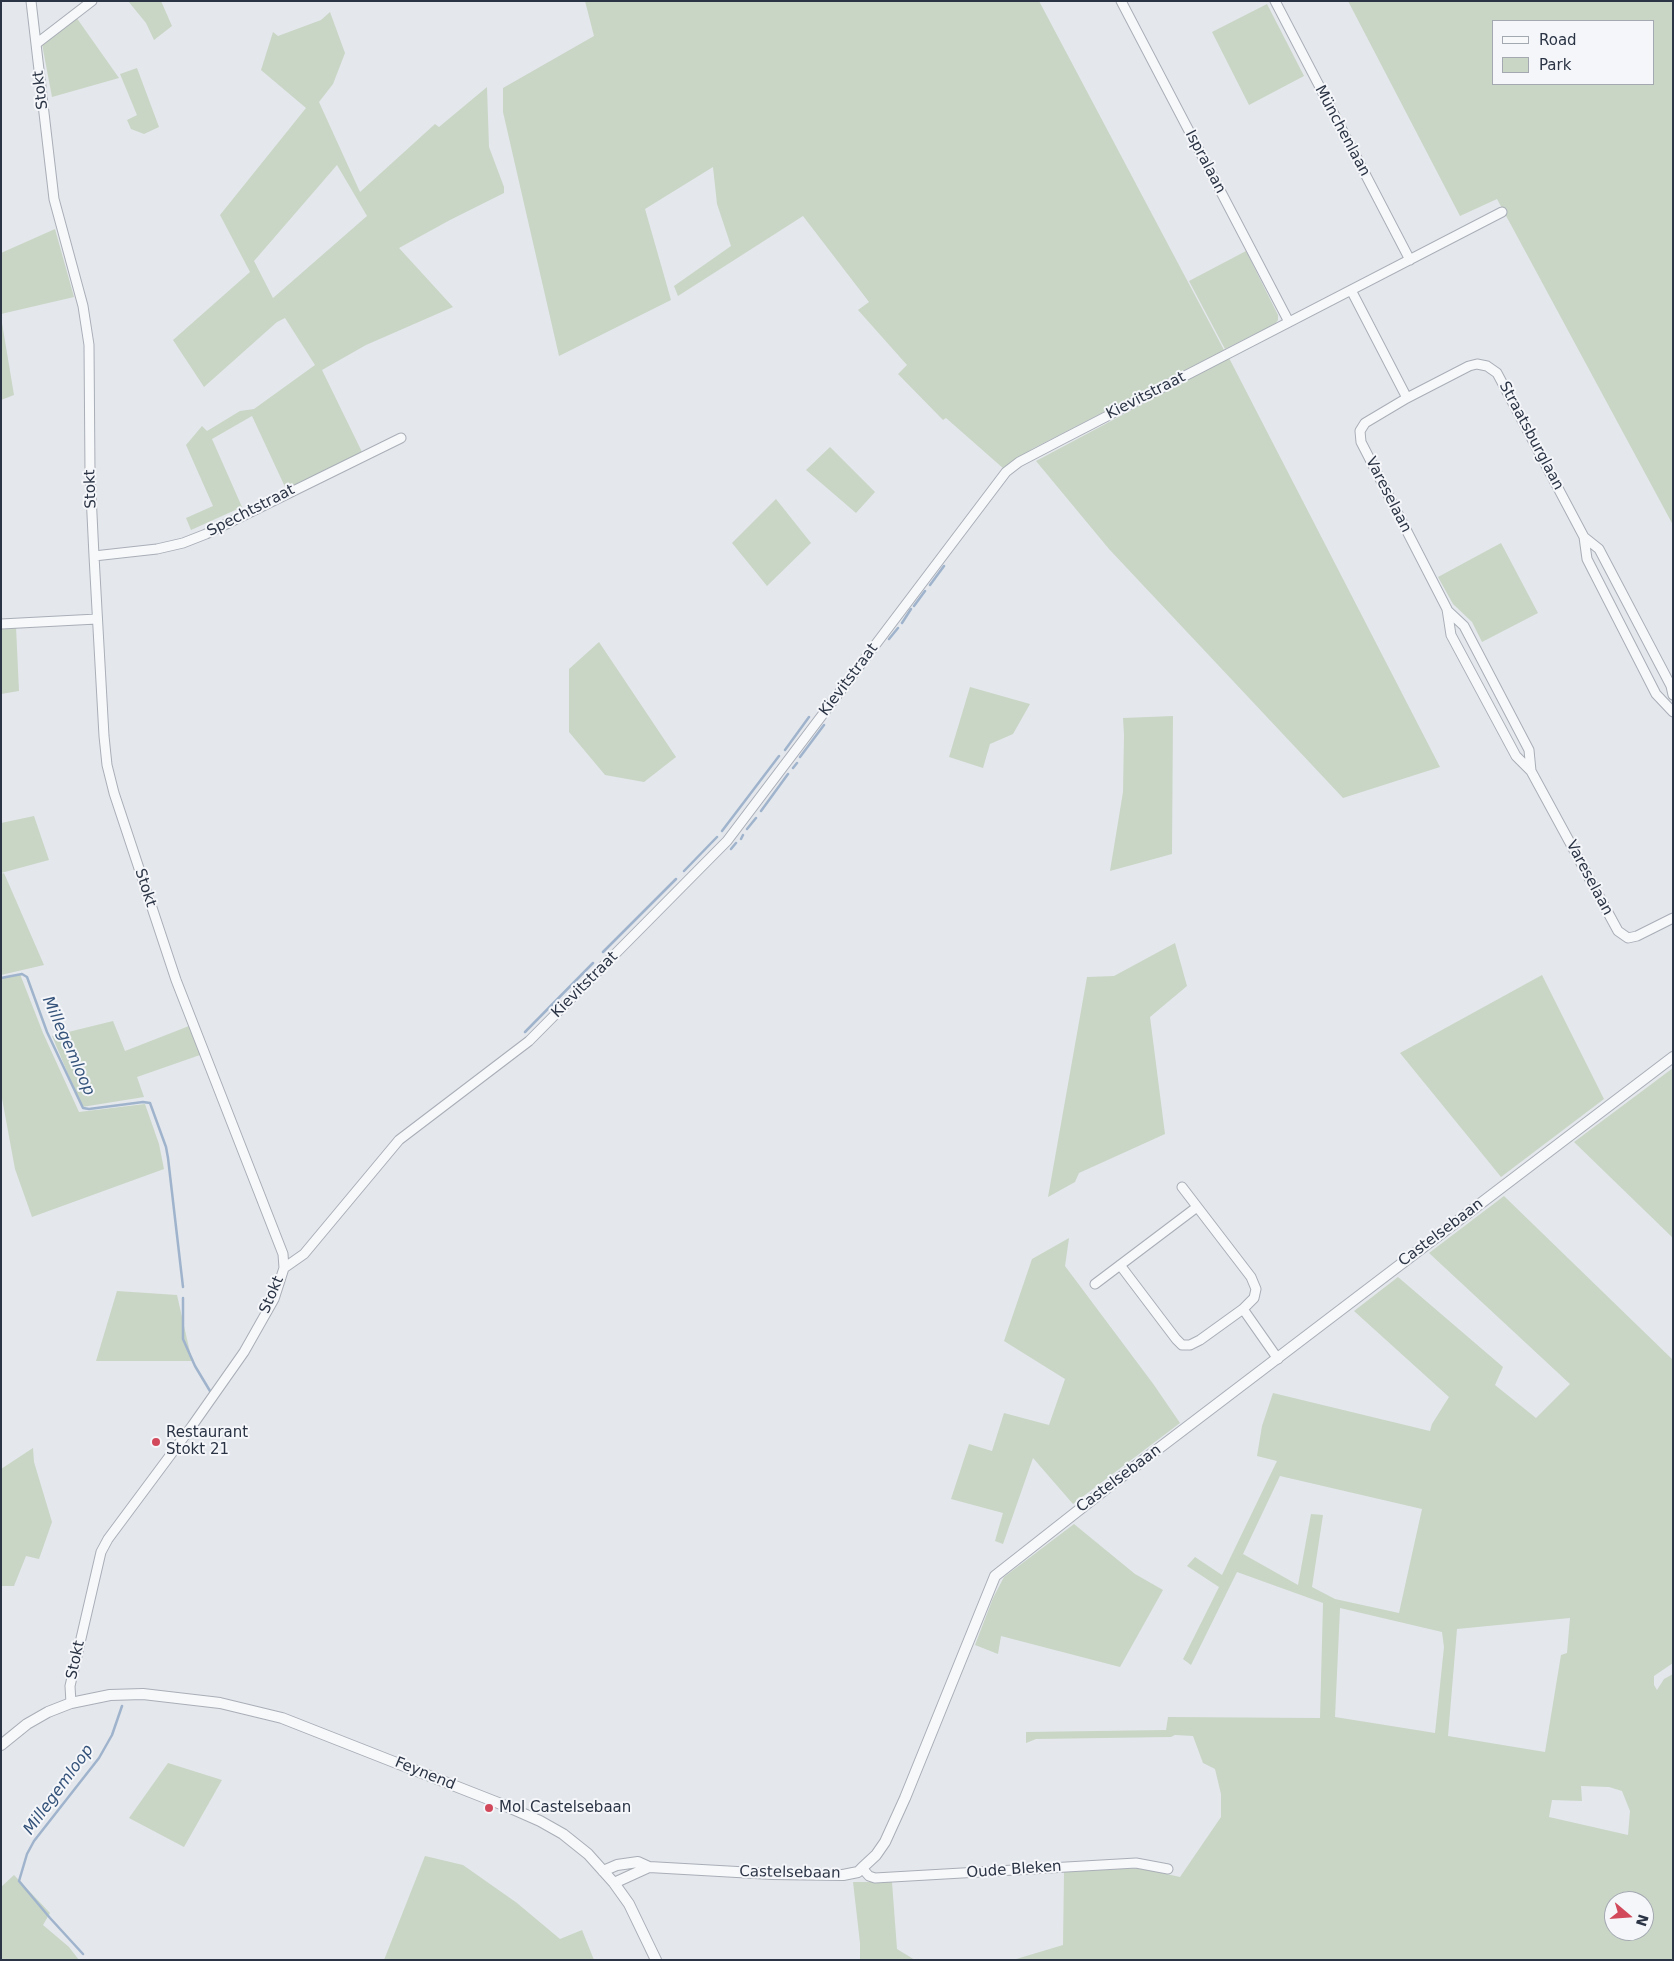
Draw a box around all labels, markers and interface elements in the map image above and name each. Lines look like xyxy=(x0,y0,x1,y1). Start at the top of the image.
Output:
legend xyxy=(1492,20,1654,85)
text: Road xyxy=(1539,31,1577,49)
text: Park xyxy=(1539,56,1571,74)
street label: Stokt xyxy=(30,69,52,111)
street label: Münchenlaan xyxy=(1310,82,1374,180)
street label: Ispralaan xyxy=(1181,127,1229,197)
street label: Kievitstraat xyxy=(1103,368,1189,424)
street label: Straatsburglaan xyxy=(1495,379,1567,493)
street label: Vareselaan xyxy=(1361,454,1415,536)
street label: Stokt xyxy=(81,469,101,509)
street label: Spechtstraat xyxy=(204,481,298,541)
street label: Kievitstraat xyxy=(816,640,882,720)
street label: Vareselaan xyxy=(1562,837,1616,919)
street label: Stokt xyxy=(130,867,160,909)
street label: Kievitstraat xyxy=(548,948,622,1022)
water label: Millegemloop xyxy=(38,993,98,1099)
street label: Castelsebaan xyxy=(1395,1195,1487,1271)
street label: Stokt xyxy=(256,1273,288,1317)
place label: Restaurant Stokt 21 xyxy=(166,1424,248,1459)
marker: Restaurant Stokt 21 xyxy=(150,1436,162,1448)
street label: Castelsebaan xyxy=(1073,1441,1165,1517)
street label: Stokt xyxy=(63,1639,89,1681)
water label: Millegemloop xyxy=(20,1741,98,1839)
street label: Feynend xyxy=(392,1754,458,1794)
place label: Mol Castelsebaan xyxy=(499,1799,631,1817)
marker: Mol Castelsebaan xyxy=(483,1802,495,1814)
street label: Oude Bleken xyxy=(966,1858,1062,1882)
street label: Castelsebaan xyxy=(739,1863,841,1883)
north arrow xyxy=(1604,1891,1654,1941)
text: N xyxy=(1633,1912,1652,1928)

